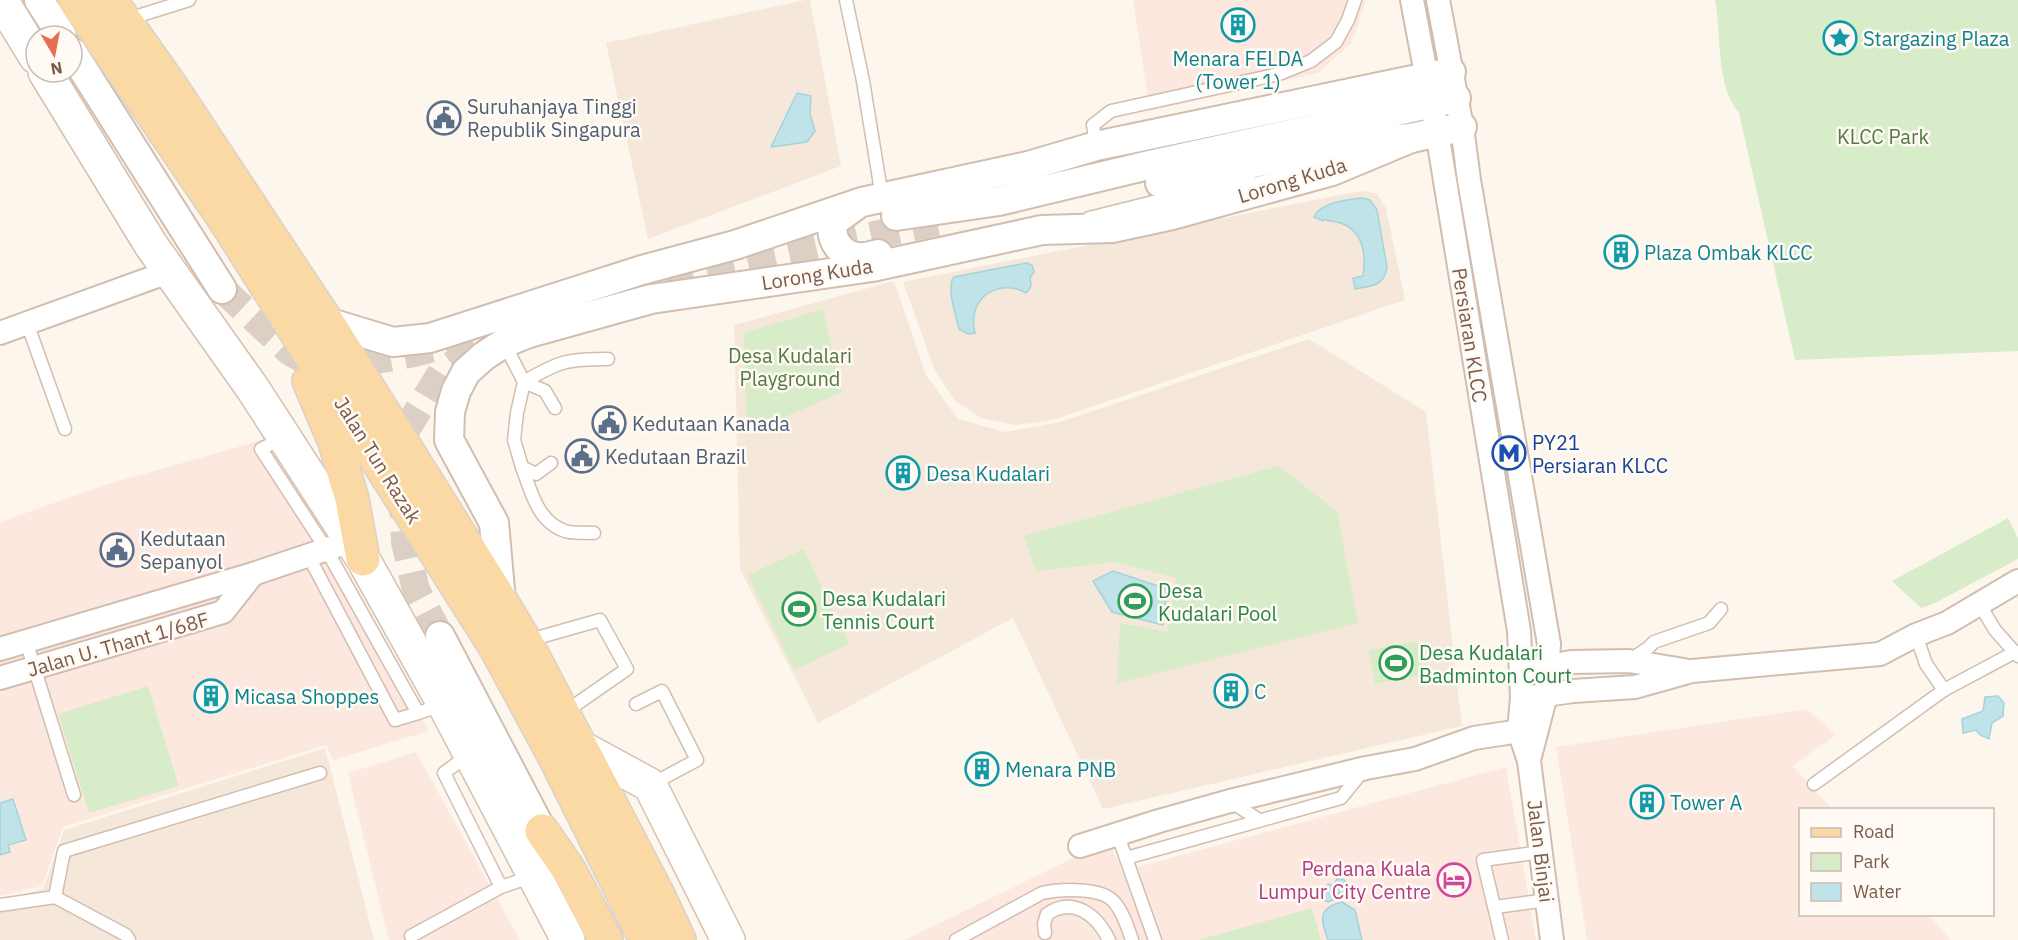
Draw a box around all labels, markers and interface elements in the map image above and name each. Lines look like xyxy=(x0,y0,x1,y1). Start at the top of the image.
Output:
building icon: Menara FELDA (Tower 1) xyxy=(1220,7,1256,43)
place icon: Stargazing Plaza xyxy=(1822,20,1858,56)
north arrow xyxy=(24,24,84,84)
place label: Stargazing Plaza xyxy=(1863,25,2010,52)
place label: Menara FELDA (Tower 1) xyxy=(1173,45,1304,95)
text: N xyxy=(49,58,64,80)
place label: Suruhanjaya Tinggi Republik Singapura xyxy=(467,93,641,143)
public building icon: Suruhanjaya Tinggi Republik Singapura xyxy=(426,100,462,136)
park label: KLCC Park xyxy=(1837,123,1929,150)
street label: Lorong Kuda xyxy=(1234,151,1350,209)
building icon: Plaza Ombak KLCC xyxy=(1603,234,1639,270)
place label: Plaza Ombak KLCC xyxy=(1644,239,1813,266)
street label: Lorong Kuda xyxy=(759,252,875,296)
street label: Persiaran KLCC xyxy=(1446,266,1494,404)
park label: Desa Kudalari Playground xyxy=(728,342,852,392)
street label: Jalan Tun Razak xyxy=(328,391,428,529)
public building icon: Kedutaan Kanada xyxy=(591,405,627,441)
place label: Kedutaan Kanada xyxy=(632,410,790,437)
place label: PY21 Persiaran KLCC xyxy=(1532,429,1668,479)
metro station icon: PY21 Persiaran KLCC xyxy=(1491,435,1527,471)
public building icon: Kedutaan Brazil xyxy=(564,438,600,474)
place label: Kedutaan Brazil xyxy=(605,443,746,470)
building icon: Desa Kudalari xyxy=(885,455,921,491)
place label: Desa Kudalari xyxy=(926,460,1050,487)
place label: Kedutaan Sepanyol xyxy=(140,525,226,575)
public building icon: Kedutaan Sepanyol xyxy=(99,532,135,568)
place label: Desa Kudalari Pool xyxy=(1158,577,1277,627)
sports icon: Desa Kudalari Pool xyxy=(1117,583,1153,619)
place label: Desa Kudalari Tennis Court xyxy=(822,585,946,635)
sports icon: Desa Kudalari Tennis Court xyxy=(781,591,817,627)
street label: Jalan U. Thant 1/68F xyxy=(24,605,212,683)
place label: Desa Kudalari Badminton Court xyxy=(1419,639,1572,689)
sports icon: Desa Kudalari Badminton Court xyxy=(1378,645,1414,681)
building icon: C xyxy=(1213,673,1249,709)
building icon: Micasa Shoppes xyxy=(193,678,229,714)
place label: C xyxy=(1254,678,1266,705)
place label: Micasa Shoppes xyxy=(234,683,379,710)
building icon: Menara PNB xyxy=(964,751,1000,787)
place label: Menara PNB xyxy=(1005,756,1116,783)
building icon: Tower A xyxy=(1629,784,1665,820)
place label: Tower A xyxy=(1670,789,1743,816)
street label: Jalan Binjai xyxy=(1521,798,1561,904)
legend xyxy=(1799,808,1994,916)
text: Road xyxy=(1853,820,1894,843)
text: Park xyxy=(1853,850,1890,873)
place label: Perdana Kuala Lumpur City Centre xyxy=(1258,855,1431,905)
hotel icon: Perdana Kuala Lumpur City Centre xyxy=(1436,862,1472,898)
text: Water xyxy=(1853,880,1902,903)

